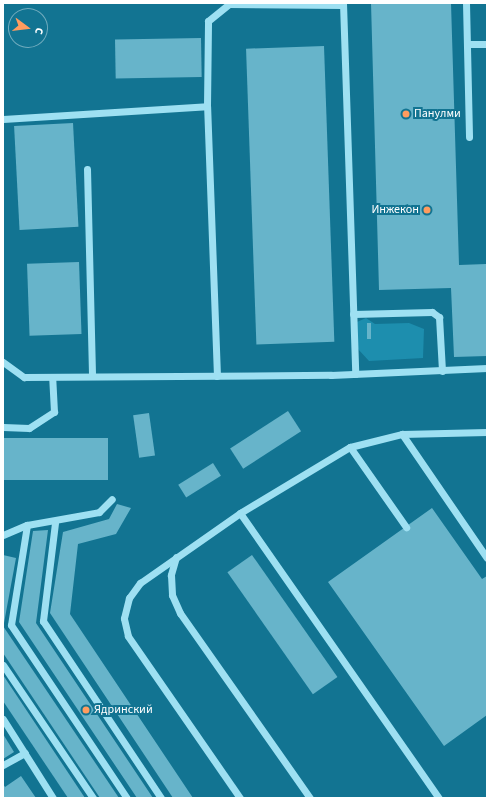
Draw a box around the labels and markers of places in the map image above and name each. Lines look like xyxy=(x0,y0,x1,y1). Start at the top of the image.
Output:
place label: Панулми xyxy=(414,107,461,121)
marker: Панулми xyxy=(401,109,411,119)
place label: Инжекон xyxy=(371,203,419,217)
marker: Инжекон xyxy=(422,205,432,215)
place label: Ядринский xyxy=(94,703,153,717)
marker: Ядринский xyxy=(81,705,91,715)

